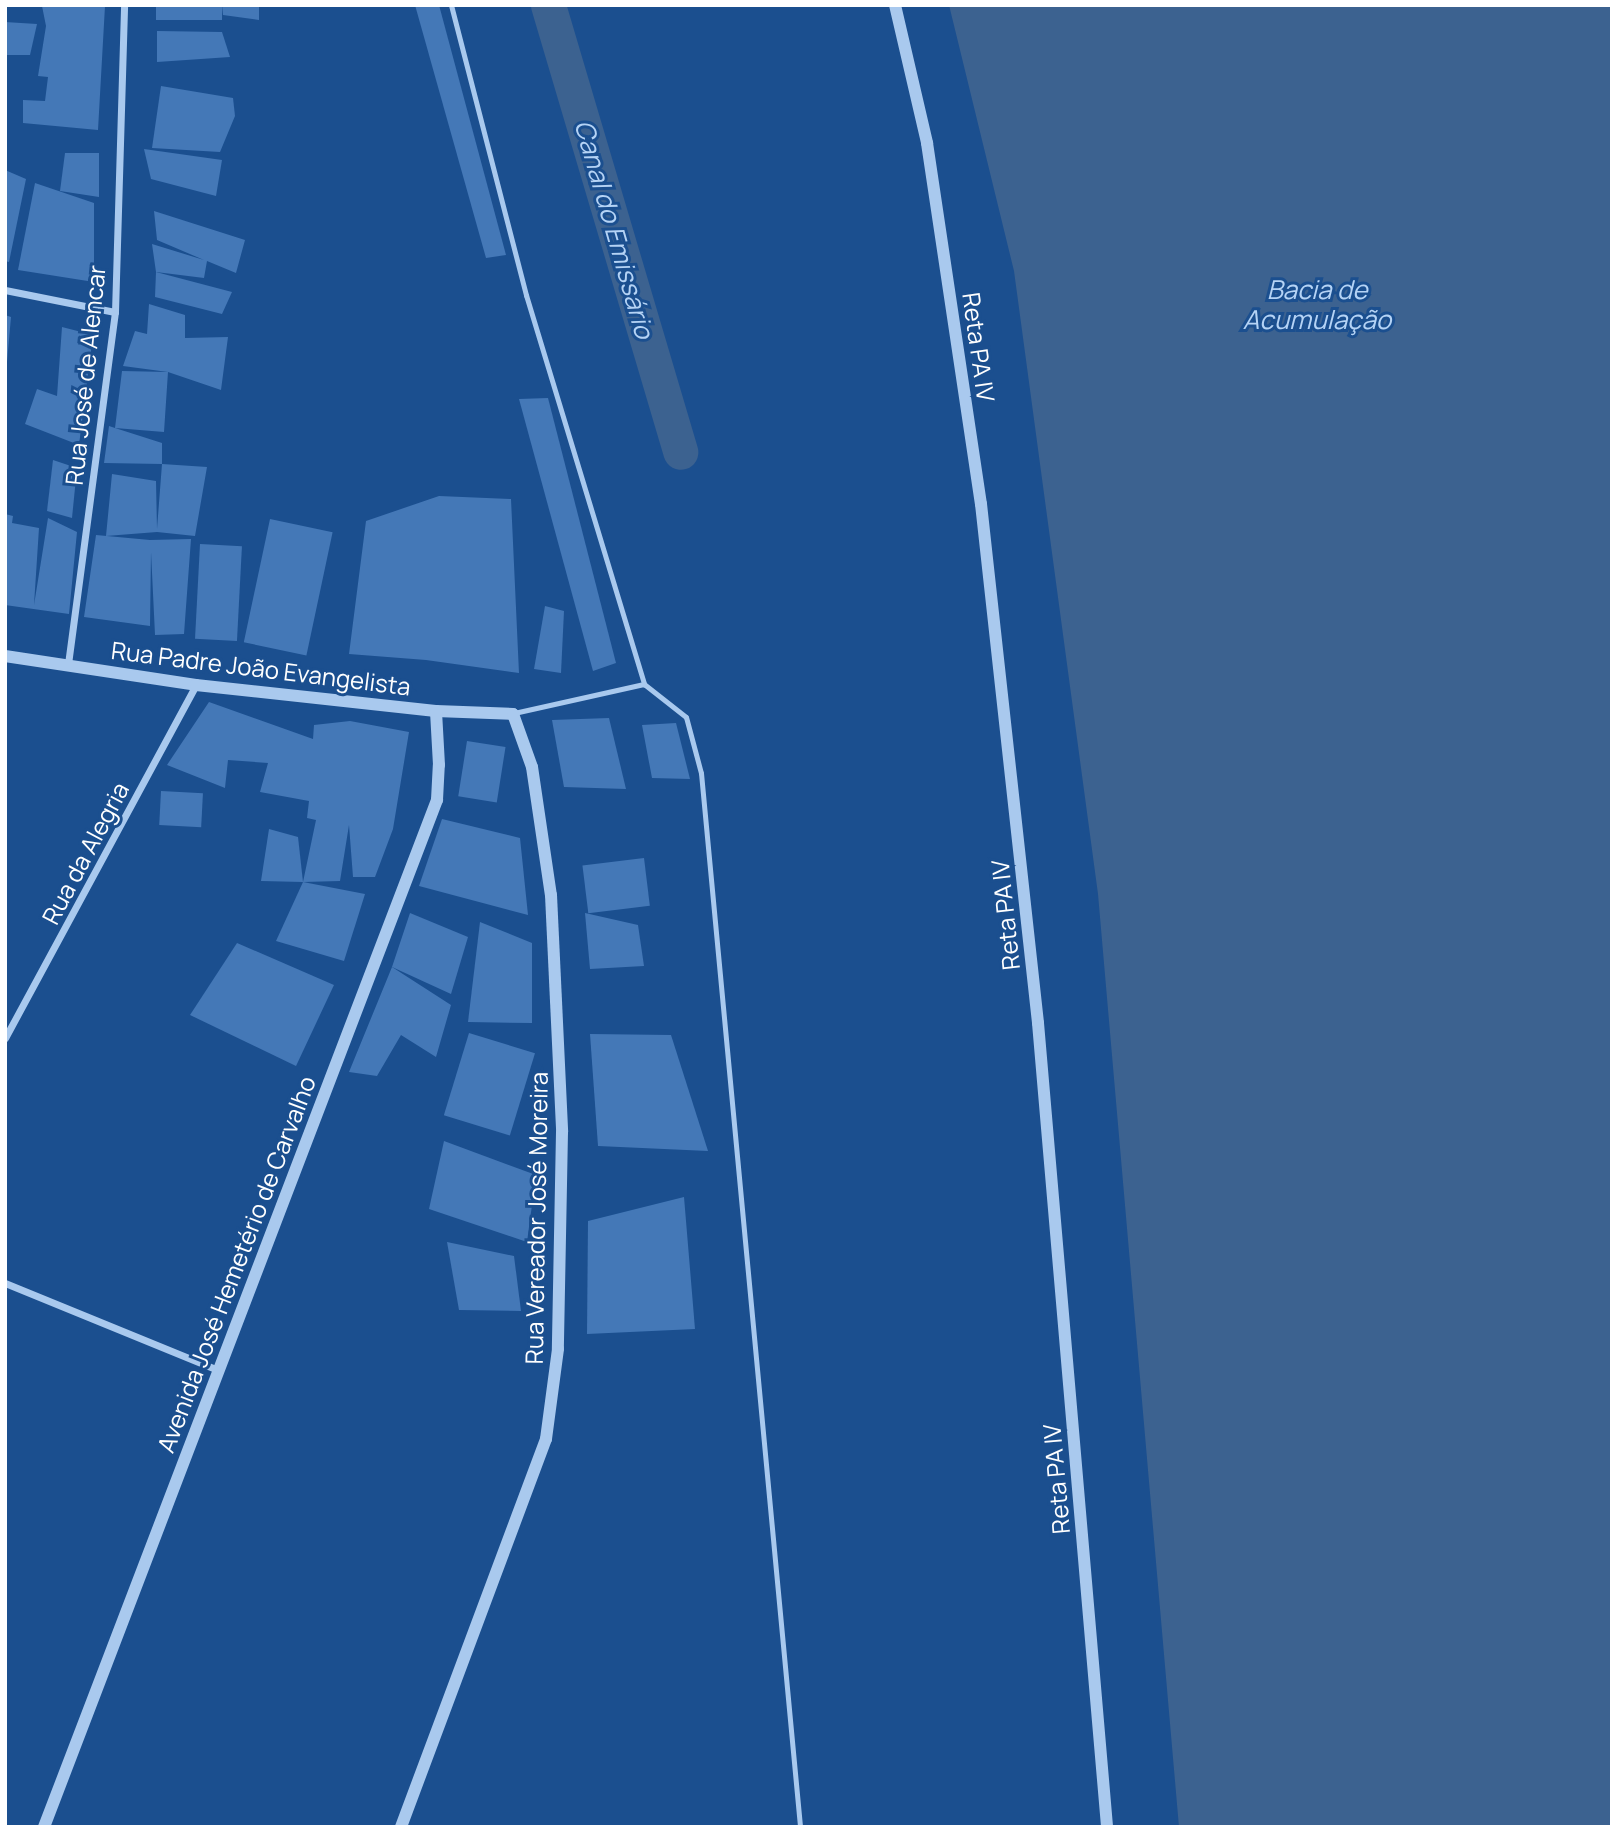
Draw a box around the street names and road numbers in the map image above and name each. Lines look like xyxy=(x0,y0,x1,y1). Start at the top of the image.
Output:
street label: Rua José de Alencar xyxy=(59,264,111,486)
street label: Reta PA IV xyxy=(957,290,1001,404)
street label: Rua Padre João Evangelista xyxy=(110,635,412,701)
street label: Rua da Alegria xyxy=(36,777,134,929)
street label: Reta PA IV xyxy=(985,859,1025,971)
street label: Avenida José Hemetério de Carvalho xyxy=(151,1072,321,1456)
street label: Rua Vereador José Moreira xyxy=(519,1072,553,1364)
street label: Reta PA IV xyxy=(1037,1423,1075,1535)

